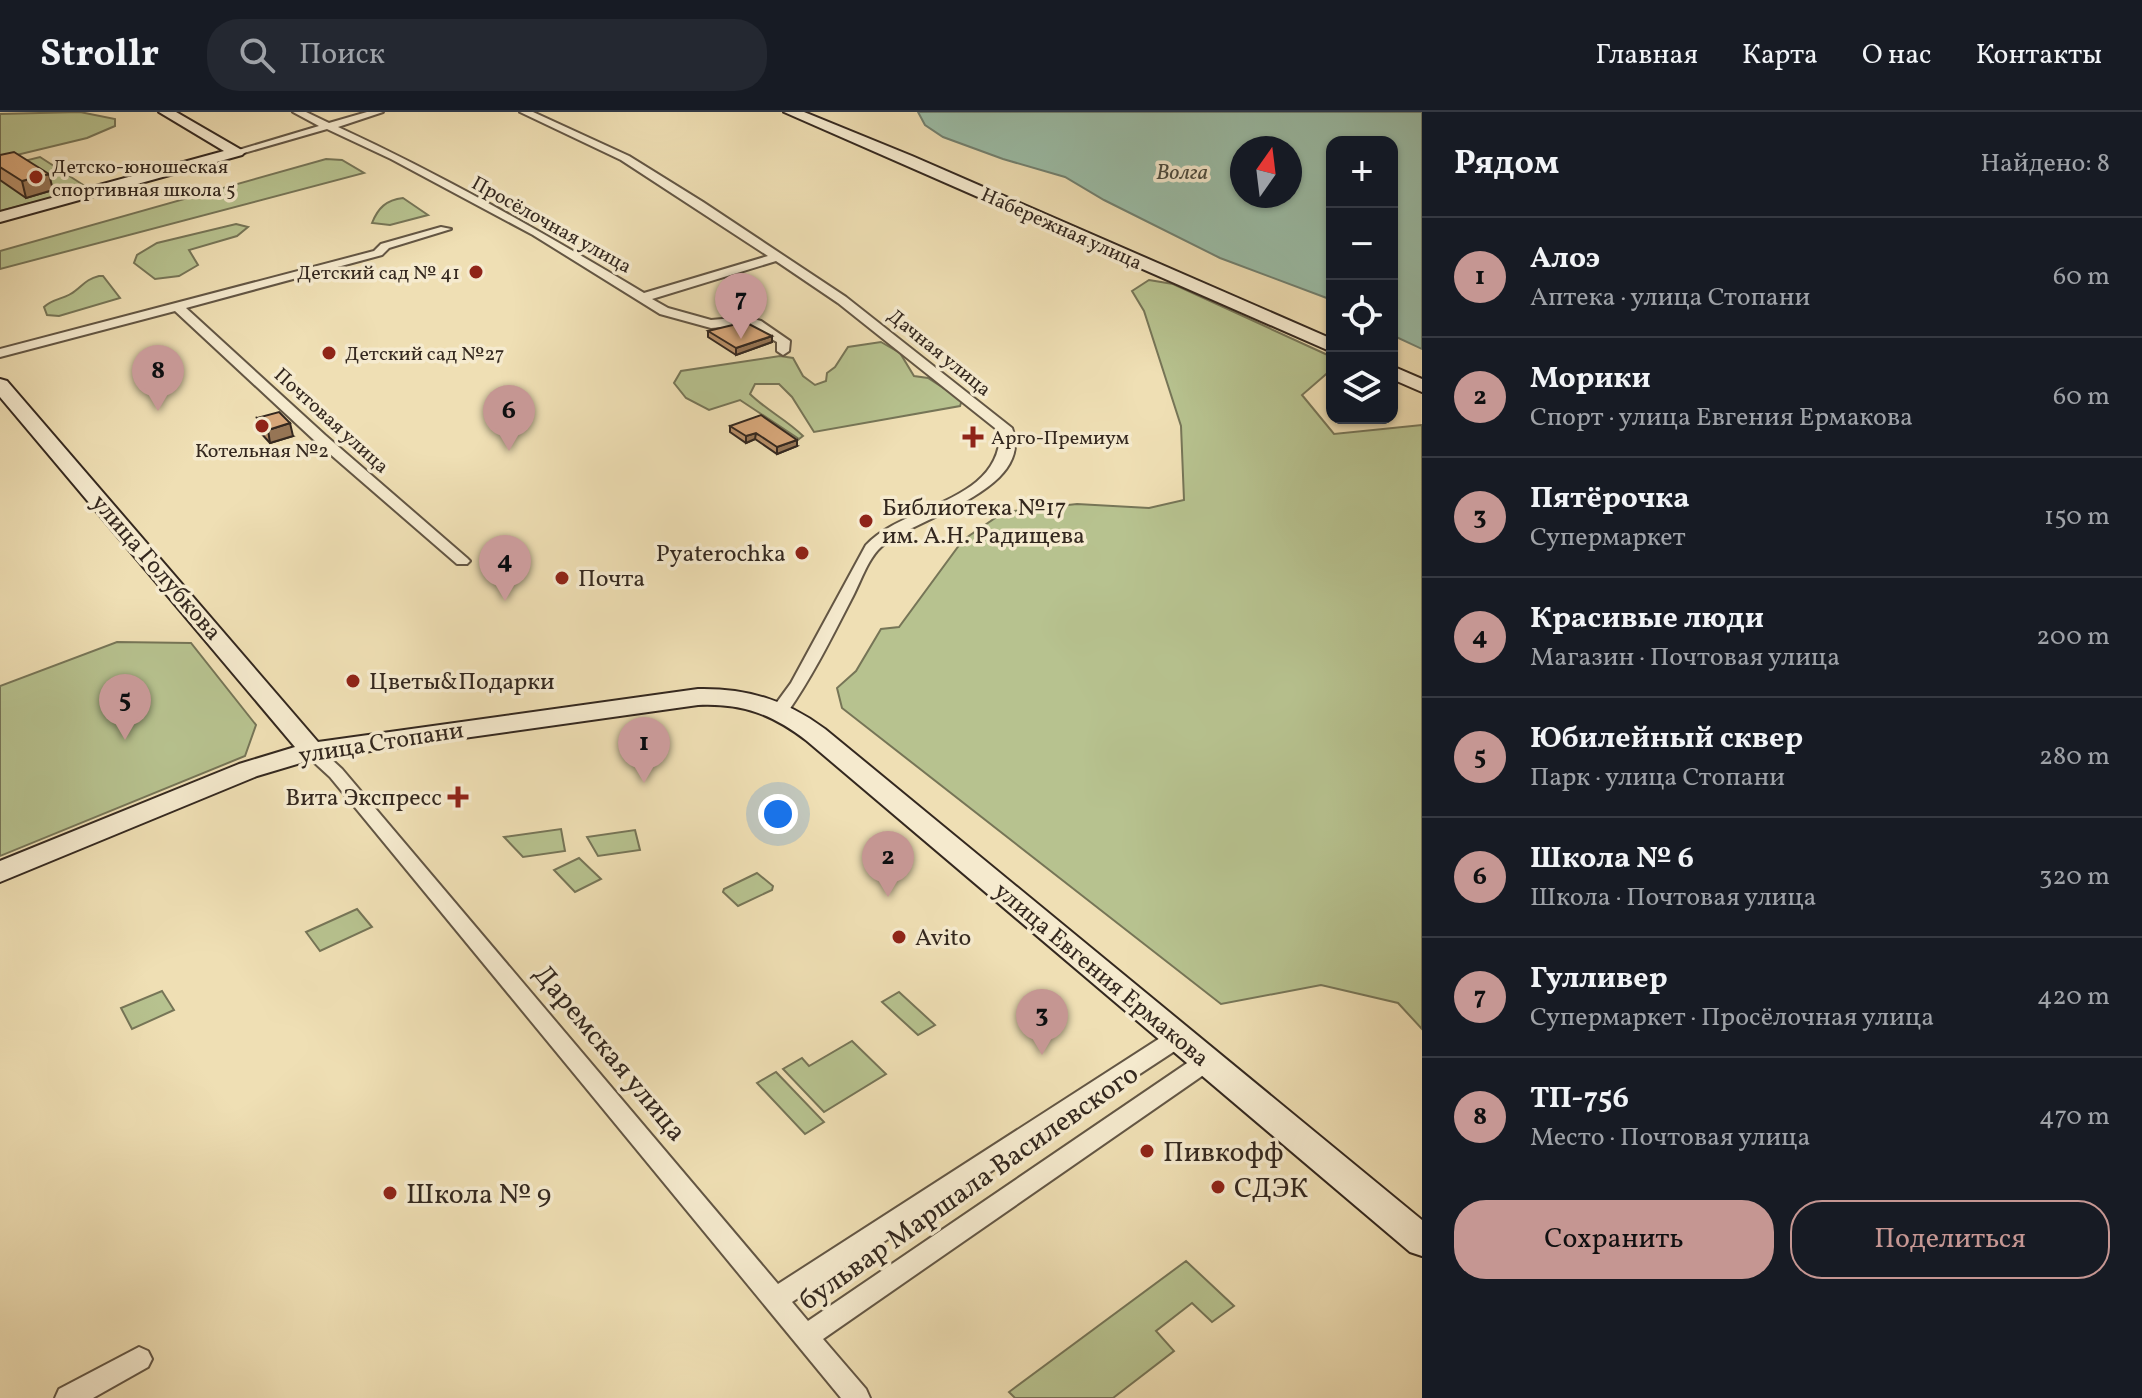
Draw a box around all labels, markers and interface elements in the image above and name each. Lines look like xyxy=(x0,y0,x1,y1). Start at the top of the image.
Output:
search box xyxy=(207,19,767,91)
text: Strollr xyxy=(40,29,159,82)
icon: search xyxy=(235,33,279,77)
text: Поиск xyxy=(299,34,385,76)
text: Главная xyxy=(1596,36,1698,75)
text: Карта xyxy=(1742,36,1818,75)
text: О нас xyxy=(1862,36,1932,75)
text: Контакты xyxy=(1976,36,2102,75)
north arrow xyxy=(1230,136,1302,208)
map controls xyxy=(1326,136,1398,424)
button: + xyxy=(1326,136,1398,208)
text: Рядом xyxy=(1454,141,1559,188)
text: Найдено: 8 xyxy=(1980,146,2110,182)
place label: Детско-юношеская спортивная школа 5 xyxy=(52,154,236,205)
water label: Волга xyxy=(1156,158,1208,189)
marker: Детско-юношеская спортивная школа 5 xyxy=(27,168,45,186)
street label: Просёлочная улица xyxy=(466,170,636,281)
street label: Набережная улица xyxy=(976,182,1146,278)
button: − xyxy=(1326,208,1398,280)
text: Алоэ xyxy=(1530,238,1600,280)
text: 1 xyxy=(1475,259,1485,295)
text: 60 m xyxy=(2053,259,2110,295)
place label: Детский сад № 41 xyxy=(297,260,460,288)
marker: Детский сад № 41 xyxy=(467,263,485,281)
pin: 7 xyxy=(715,273,767,339)
button: locate xyxy=(1326,280,1398,352)
text: Аптека · улица Стопани xyxy=(1530,280,1810,316)
street label: Дачная улица xyxy=(881,303,997,404)
place label: Детский сад №27 xyxy=(345,341,504,369)
marker: Детский сад №27 xyxy=(320,344,338,362)
pin: 8 xyxy=(132,345,184,411)
button: layers xyxy=(1326,352,1398,424)
text: Морики xyxy=(1530,358,1651,400)
street label: Почтовая улица xyxy=(267,362,394,481)
text: 2 xyxy=(1473,379,1487,415)
text: 60 m xyxy=(2053,379,2110,415)
pin: 6 xyxy=(483,385,535,451)
text: Спорт · улица Евгения Ермакова xyxy=(1530,400,1913,436)
marker: Котельная №2 xyxy=(253,417,271,435)
place label: Арго-Премиум xyxy=(991,425,1129,453)
marker: Арго-Премиум xyxy=(962,426,984,448)
place label: Котельная №2 xyxy=(195,438,329,466)
text: Пятёрочка xyxy=(1530,478,1690,520)
street label: улица Голубкова xyxy=(82,488,229,649)
place label: Библиотека №17 им. А.Н. Радищева xyxy=(882,492,1085,554)
text: 3 xyxy=(1473,499,1487,535)
text: 150 m xyxy=(2044,499,2110,535)
marker: Библиотека №17 им. А.Н. Радищева xyxy=(857,512,875,530)
text: Супермаркет xyxy=(1530,520,1686,556)
pin: 4 xyxy=(479,535,531,601)
place label: Pyaterochka xyxy=(656,538,786,572)
marker: Pyaterochka xyxy=(793,544,811,562)
place label: Почта xyxy=(578,563,645,597)
marker: Почта xyxy=(553,569,571,587)
text: Красивые люди xyxy=(1530,598,1764,640)
text: 4 xyxy=(1472,619,1488,655)
text: 200 m xyxy=(2036,619,2110,655)
text: Магазин · Почтовая улица xyxy=(1530,640,1840,676)
place label: Цветы&Подарки xyxy=(369,666,555,700)
marker: Цветы&Подарки xyxy=(344,672,362,690)
pin: 5 xyxy=(99,674,151,740)
street label: улица Стопани xyxy=(296,714,466,774)
pin: 1 xyxy=(618,717,670,783)
text: Юбилейный сквер xyxy=(1530,718,1803,760)
text: 5 xyxy=(1474,739,1486,775)
text: 280 m xyxy=(2039,739,2110,775)
text: Парк · улица Стопани xyxy=(1530,760,1785,796)
place label: Вита Экспресс xyxy=(285,782,442,816)
marker: Вита Экспресс xyxy=(449,788,467,806)
your location xyxy=(758,794,798,834)
pin: 2 xyxy=(862,831,914,897)
text: Школа № 6 xyxy=(1530,838,1694,880)
text: 6 xyxy=(1473,859,1487,895)
text: 320 m xyxy=(2039,859,2110,895)
street label: улица Евгения Ермакова xyxy=(986,875,1216,1076)
text: Школа · Почтовая улица xyxy=(1530,880,1817,916)
place label: Avito xyxy=(915,922,971,956)
marker: Avito xyxy=(890,928,908,946)
street label: Даремская улица xyxy=(523,957,695,1151)
text: Гулливер xyxy=(1530,958,1668,1000)
text: 7 xyxy=(1474,979,1486,1015)
text: 420 m xyxy=(2037,979,2110,1015)
pin: 3 xyxy=(1016,989,1068,1055)
text: Супермаркет · Просёлочная улица xyxy=(1530,1000,1934,1036)
street label: бульвар Маршала Василевского xyxy=(792,1056,1147,1321)
text: ТП-756 xyxy=(1530,1078,1629,1120)
text: 8 xyxy=(1473,1099,1487,1135)
text: 470 m xyxy=(2039,1099,2110,1135)
text: Место · Почтовая улица xyxy=(1530,1120,1810,1156)
place label: Пивкофф xyxy=(1163,1134,1284,1173)
marker: Пивкофф xyxy=(1138,1142,1156,1160)
place label: СДЭК xyxy=(1234,1170,1308,1209)
place label: Школа № 9 xyxy=(406,1176,551,1215)
marker: СДЭК xyxy=(1209,1178,1227,1196)
marker: Школа № 9 xyxy=(381,1184,399,1202)
button: Сохранить xyxy=(1454,1200,1774,1279)
button: Поделиться xyxy=(1790,1200,2110,1279)

